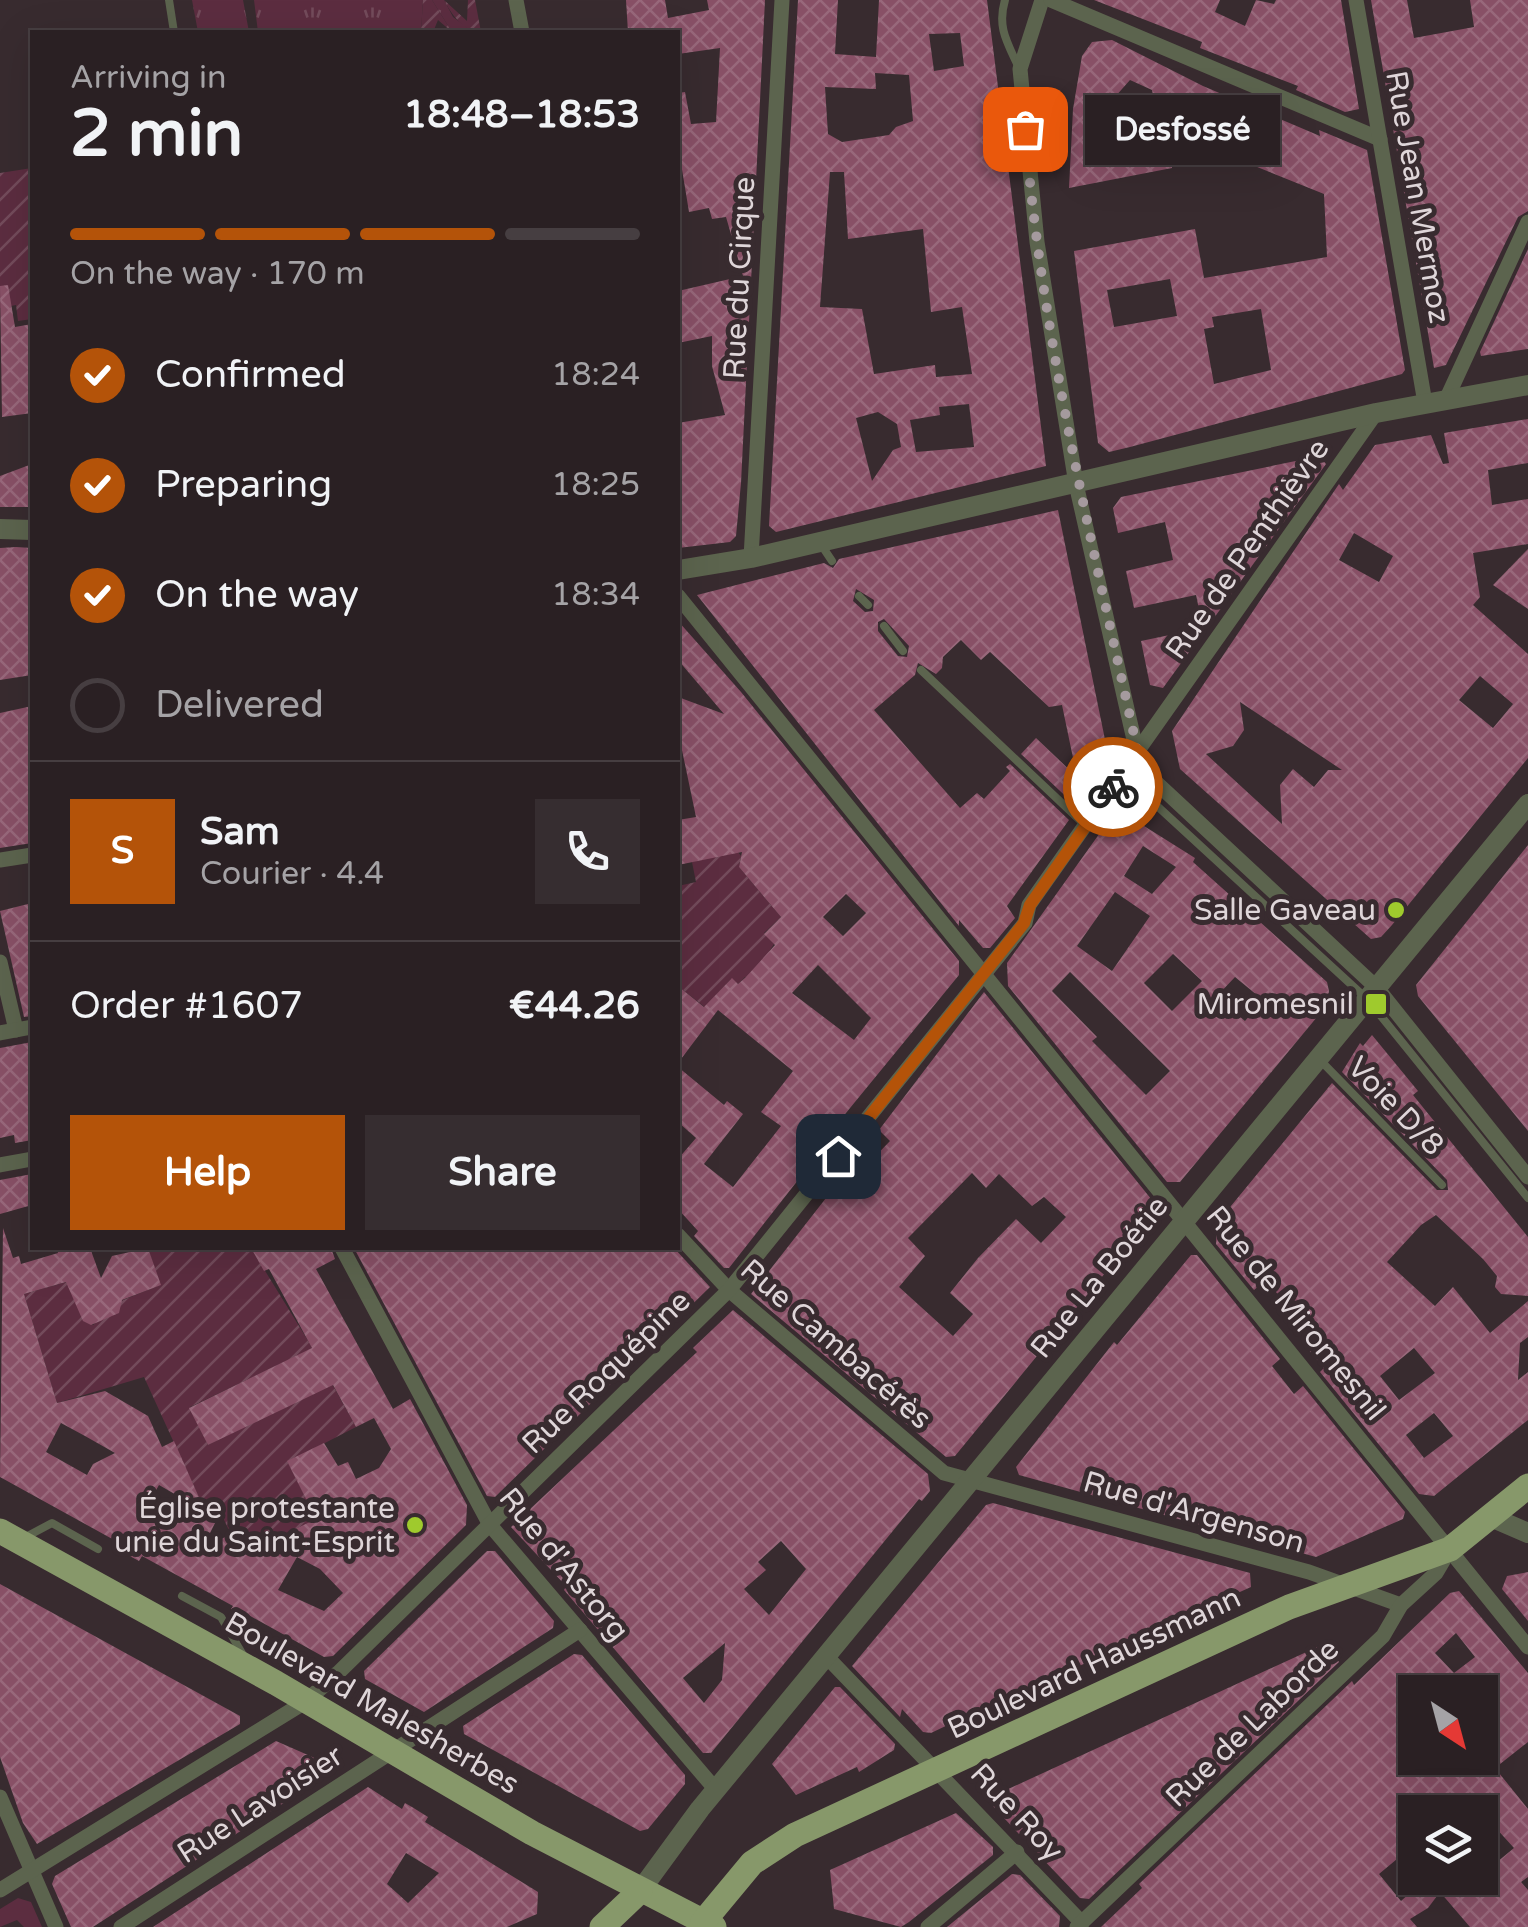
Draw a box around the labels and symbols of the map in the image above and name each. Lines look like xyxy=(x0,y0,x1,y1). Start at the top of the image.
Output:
street label: Rue Jean Mermoz xyxy=(1377,68,1458,326)
pin xyxy=(983,87,1068,172)
callout: Desfossé xyxy=(1085,94,1280,164)
street label: Rue du Cirque xyxy=(716,176,763,380)
street label: Rue de Penthièvre xyxy=(1157,432,1337,667)
courier xyxy=(1063,737,1163,837)
place label: Salle Gaveau xyxy=(1194,892,1376,929)
marker: Salle Gaveau xyxy=(1385,899,1407,921)
place label: Miromesnil xyxy=(1196,986,1354,1023)
marker: Miromesnil xyxy=(1363,991,1389,1017)
street label: Voie D/8 xyxy=(1339,1049,1452,1164)
pin xyxy=(796,1114,881,1199)
street label: Rue La Boétie xyxy=(1023,1189,1176,1366)
street label: Rue de Miromesnil xyxy=(1198,1198,1394,1428)
street label: Rue Cambacérès xyxy=(733,1251,939,1437)
street label: Rue Roquépine xyxy=(514,1283,698,1462)
street label: Rue d'Argenson xyxy=(1079,1463,1309,1562)
street label: Rue d'Astorg xyxy=(491,1480,637,1648)
place label: Église protestante unie du Saint-Esprit xyxy=(114,1490,395,1561)
marker: Église protestante unie du Saint-Esprit xyxy=(404,1514,426,1536)
street label: Boulevard Haussmann xyxy=(942,1579,1247,1748)
street label: Boulevard Malesherbes xyxy=(218,1604,525,1803)
street label: Rue de Laborde xyxy=(1158,1631,1347,1815)
north arrow xyxy=(1398,1675,1498,1775)
street label: Rue Lavoisier xyxy=(171,1737,350,1872)
street label: Rue Roy xyxy=(962,1756,1071,1869)

